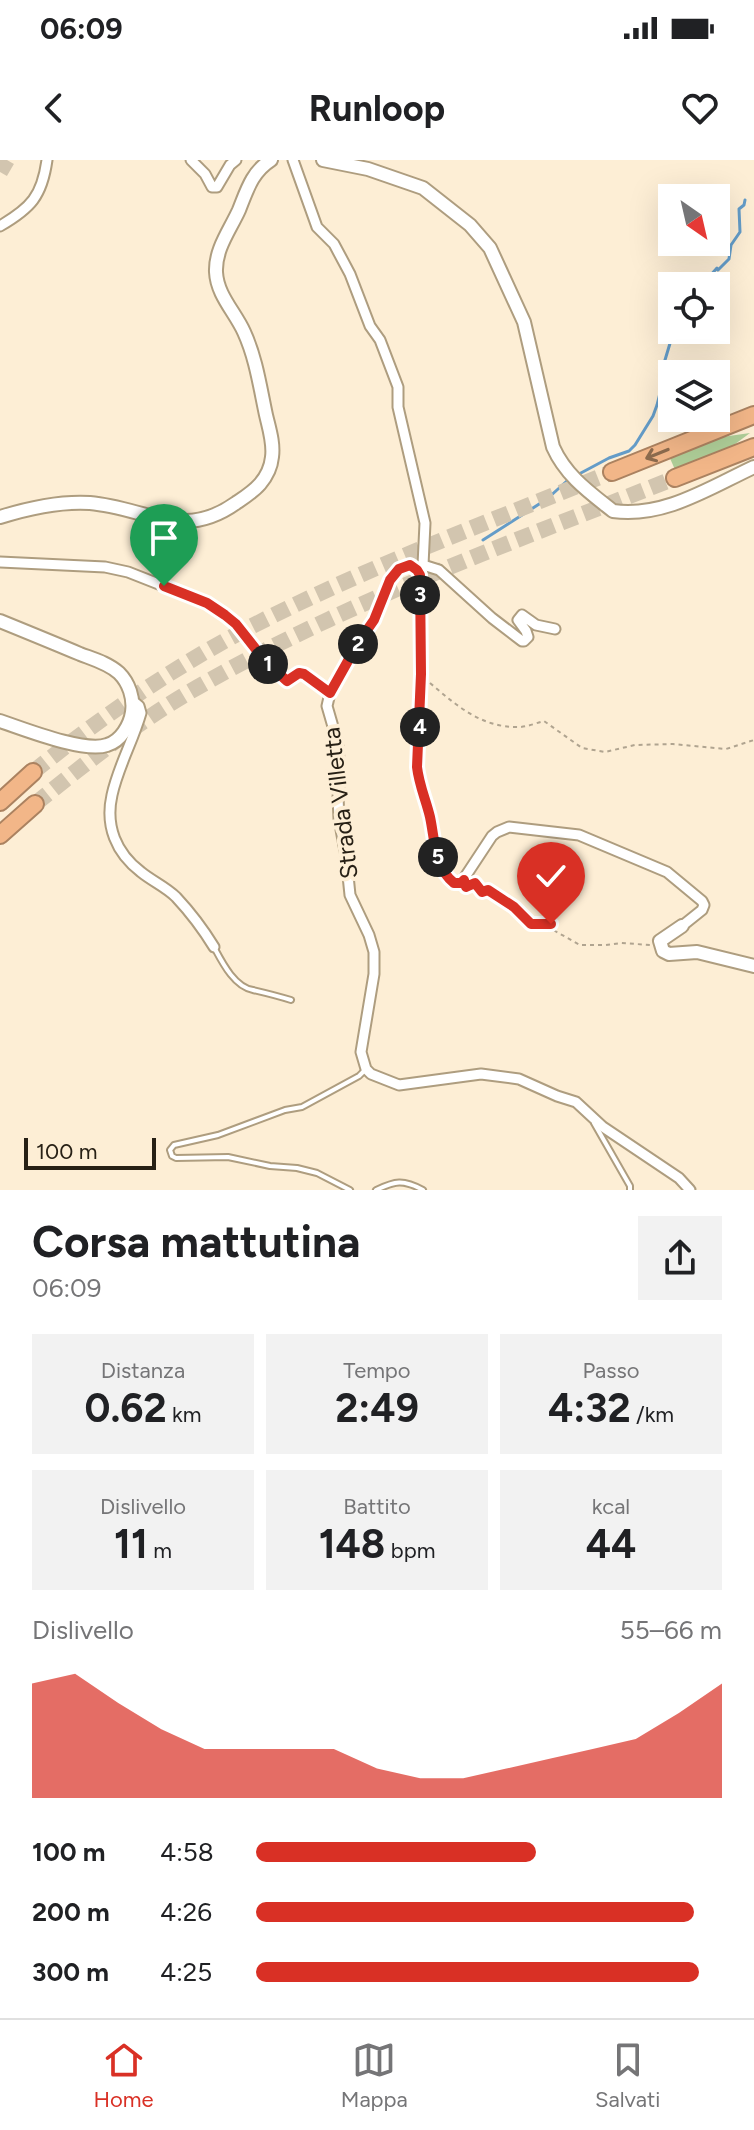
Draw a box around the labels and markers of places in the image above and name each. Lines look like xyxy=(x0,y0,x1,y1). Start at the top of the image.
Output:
pin xyxy=(130,504,198,586)
pin: 3 xyxy=(400,575,440,615)
pin: 2 xyxy=(338,624,378,664)
pin: 1 xyxy=(248,644,288,684)
pin: 4 xyxy=(400,707,440,747)
pin: 5 xyxy=(418,837,458,877)
pin xyxy=(517,842,585,924)

